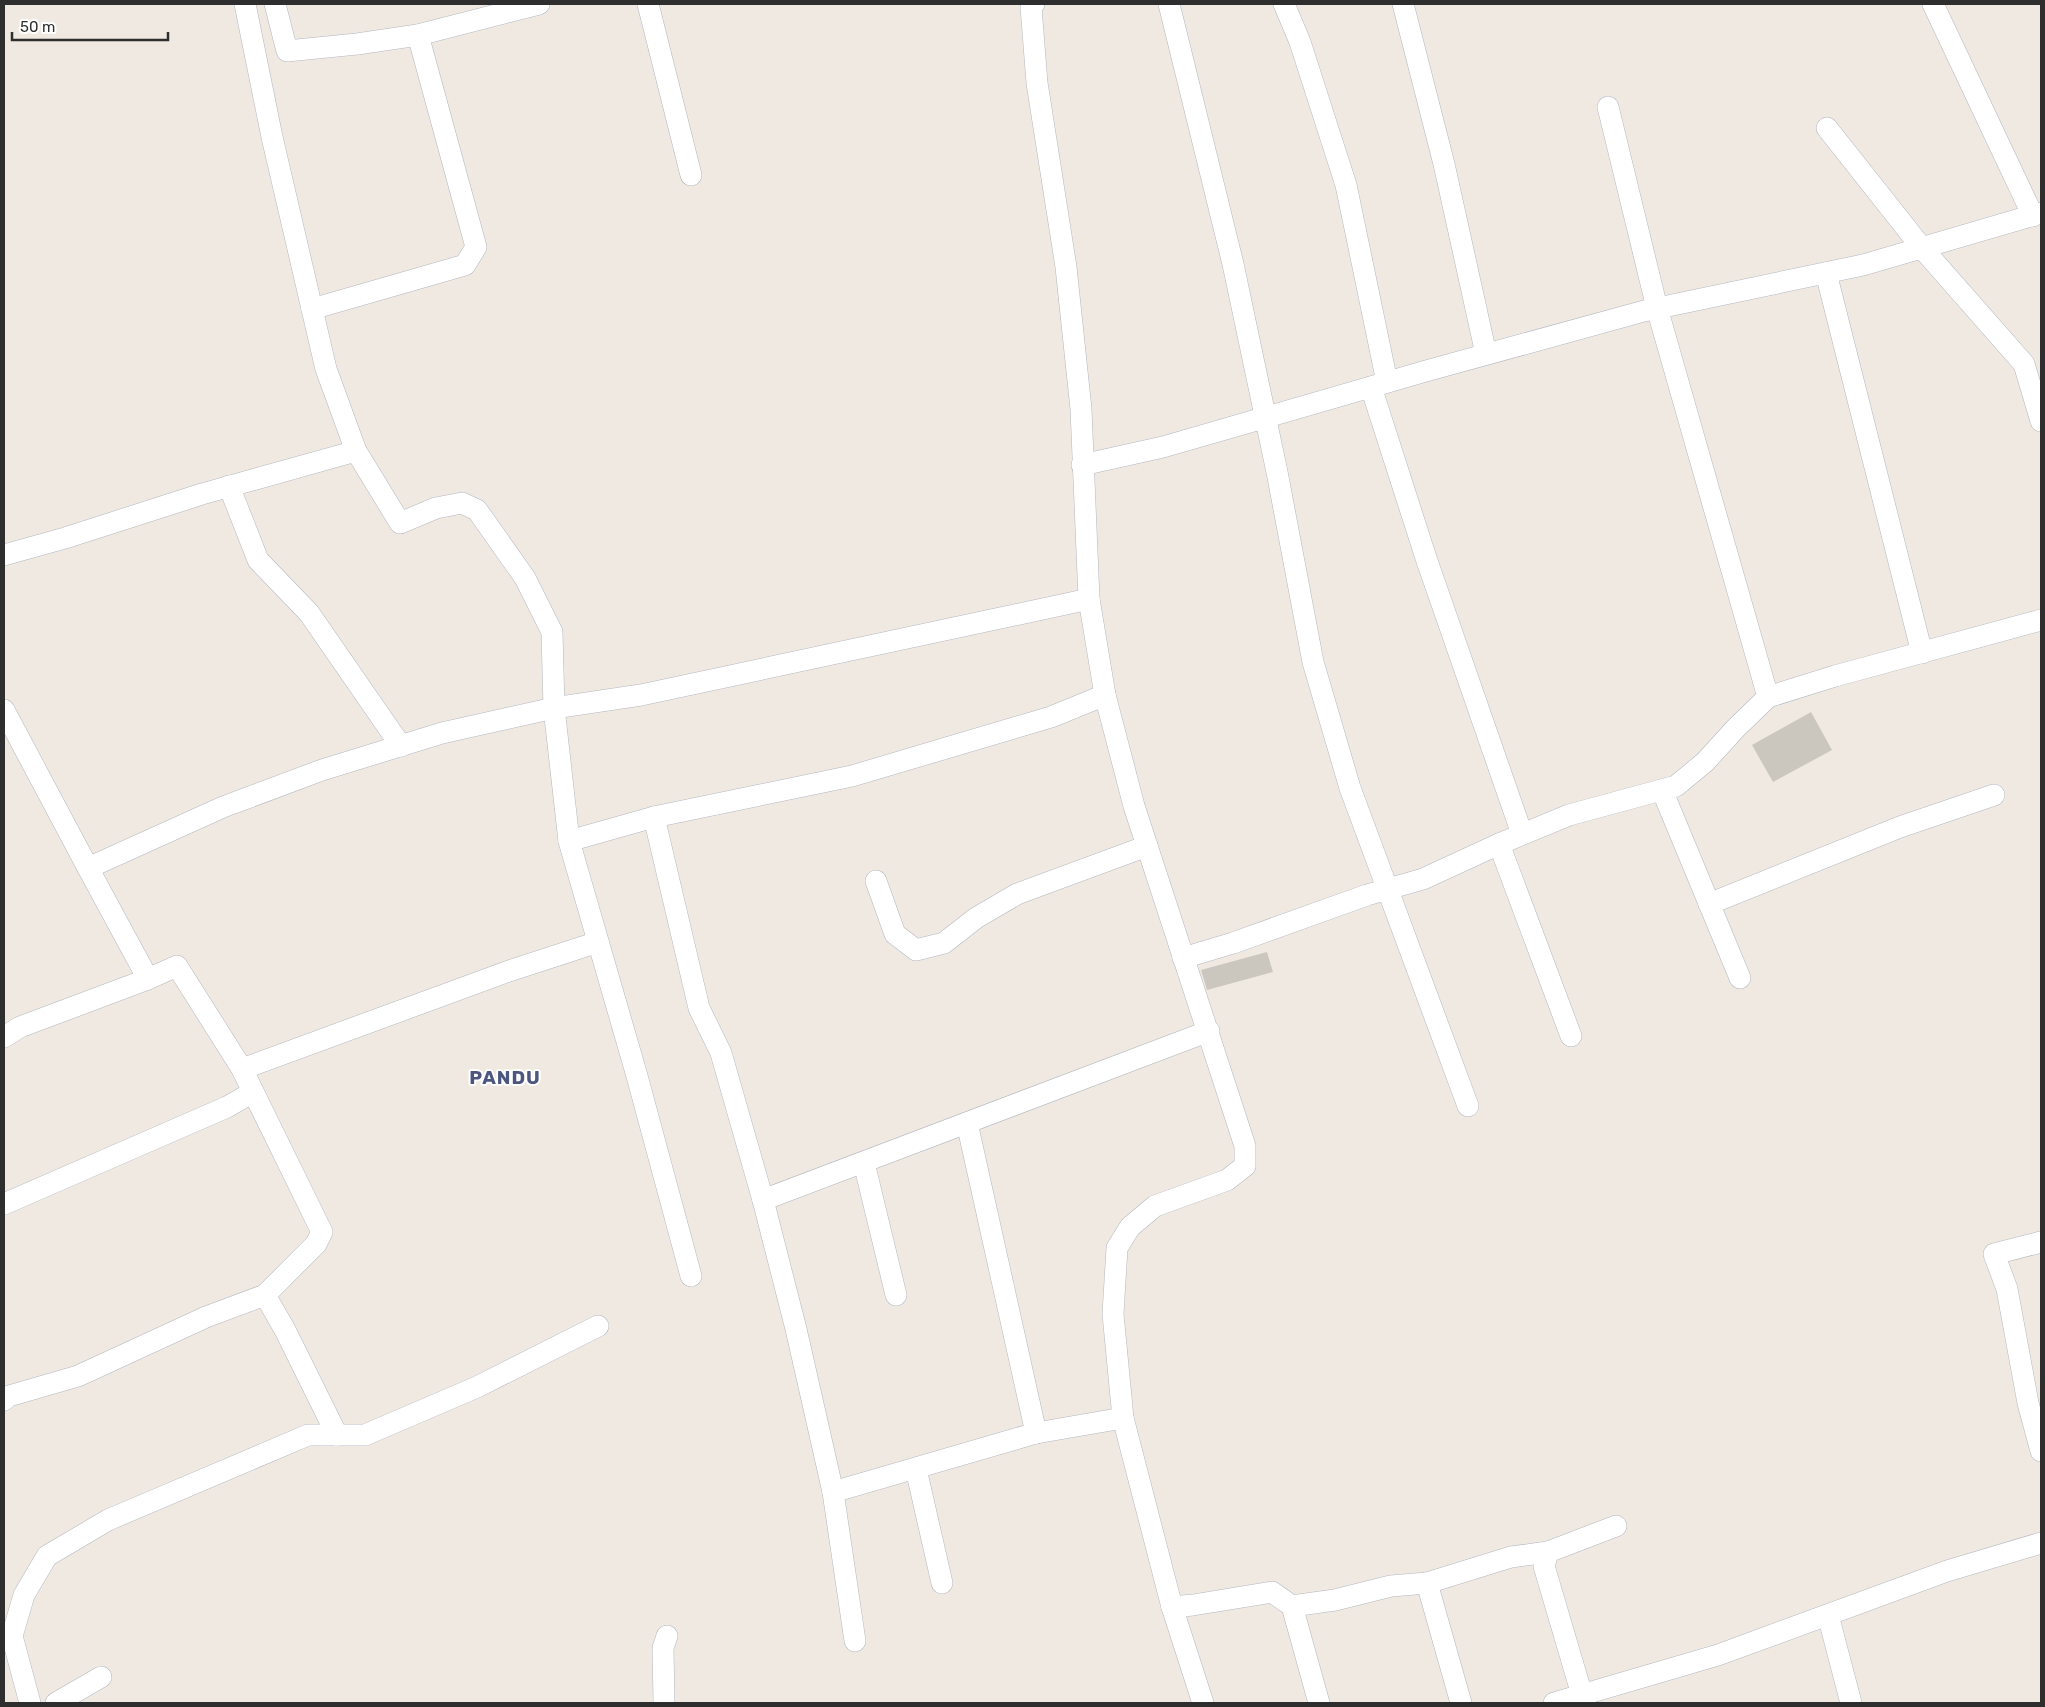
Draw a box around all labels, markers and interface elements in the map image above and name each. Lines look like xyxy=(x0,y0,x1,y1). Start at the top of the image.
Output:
scale bar xyxy=(12,10,169,42)
text: 50 m xyxy=(20,18,55,36)
district label: PANDU xyxy=(469,1066,541,1089)

